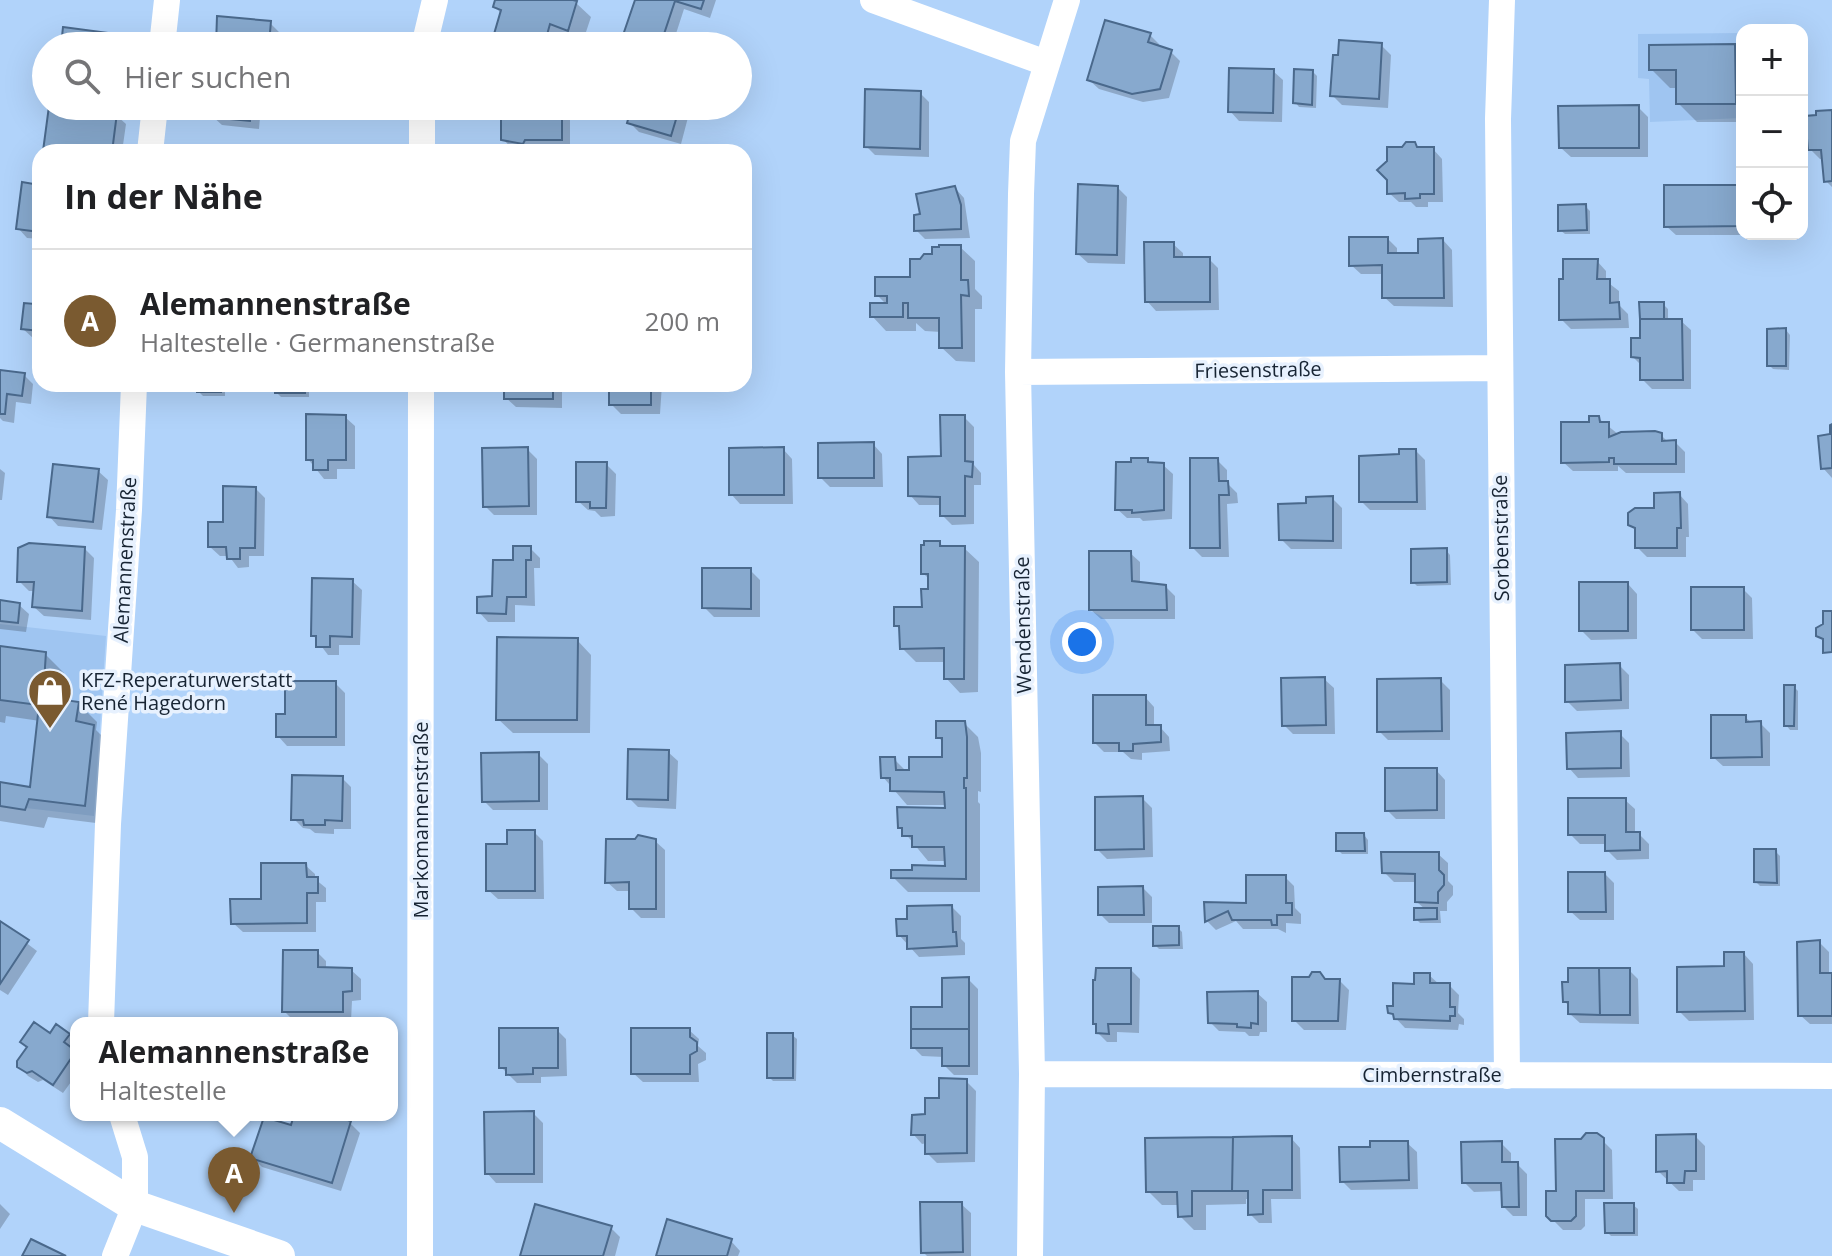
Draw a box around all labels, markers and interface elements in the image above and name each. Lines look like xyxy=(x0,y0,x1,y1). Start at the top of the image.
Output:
map controls xyxy=(1736,24,1808,240)
button: + xyxy=(1736,24,1808,96)
search box xyxy=(32,32,752,120)
icon: search xyxy=(60,54,104,98)
text: Hier suchen xyxy=(124,56,291,97)
button: − xyxy=(1736,96,1808,168)
button: locate xyxy=(1736,168,1808,240)
text: In der Nähe xyxy=(64,173,263,219)
text: Alemannenstraße xyxy=(140,283,411,324)
text: A xyxy=(81,303,99,339)
text: 200 m xyxy=(645,303,720,339)
text: Haltestelle · Germanenstraße xyxy=(140,324,495,360)
street label: Friesenstraße xyxy=(1194,355,1322,384)
street label: Sorbenstraße xyxy=(1486,475,1515,602)
street label: Alemannenstraße xyxy=(107,476,142,644)
street label: Wendenstraße xyxy=(1008,556,1037,694)
your location xyxy=(1062,622,1102,662)
place label: KFZ-Reperaturwerstatt René Hagedorn xyxy=(81,666,292,716)
shop icon: KFZ-Reperaturwerstatt René Hagedorn xyxy=(26,667,74,730)
street label: Markomannenstraße xyxy=(407,721,434,919)
popup xyxy=(70,1017,398,1121)
text: Alemannenstraße xyxy=(99,1031,369,1072)
street label: Cimbernstraße xyxy=(1362,1061,1502,1088)
text: Haltestelle xyxy=(99,1072,227,1108)
pin: A xyxy=(208,1147,260,1213)

